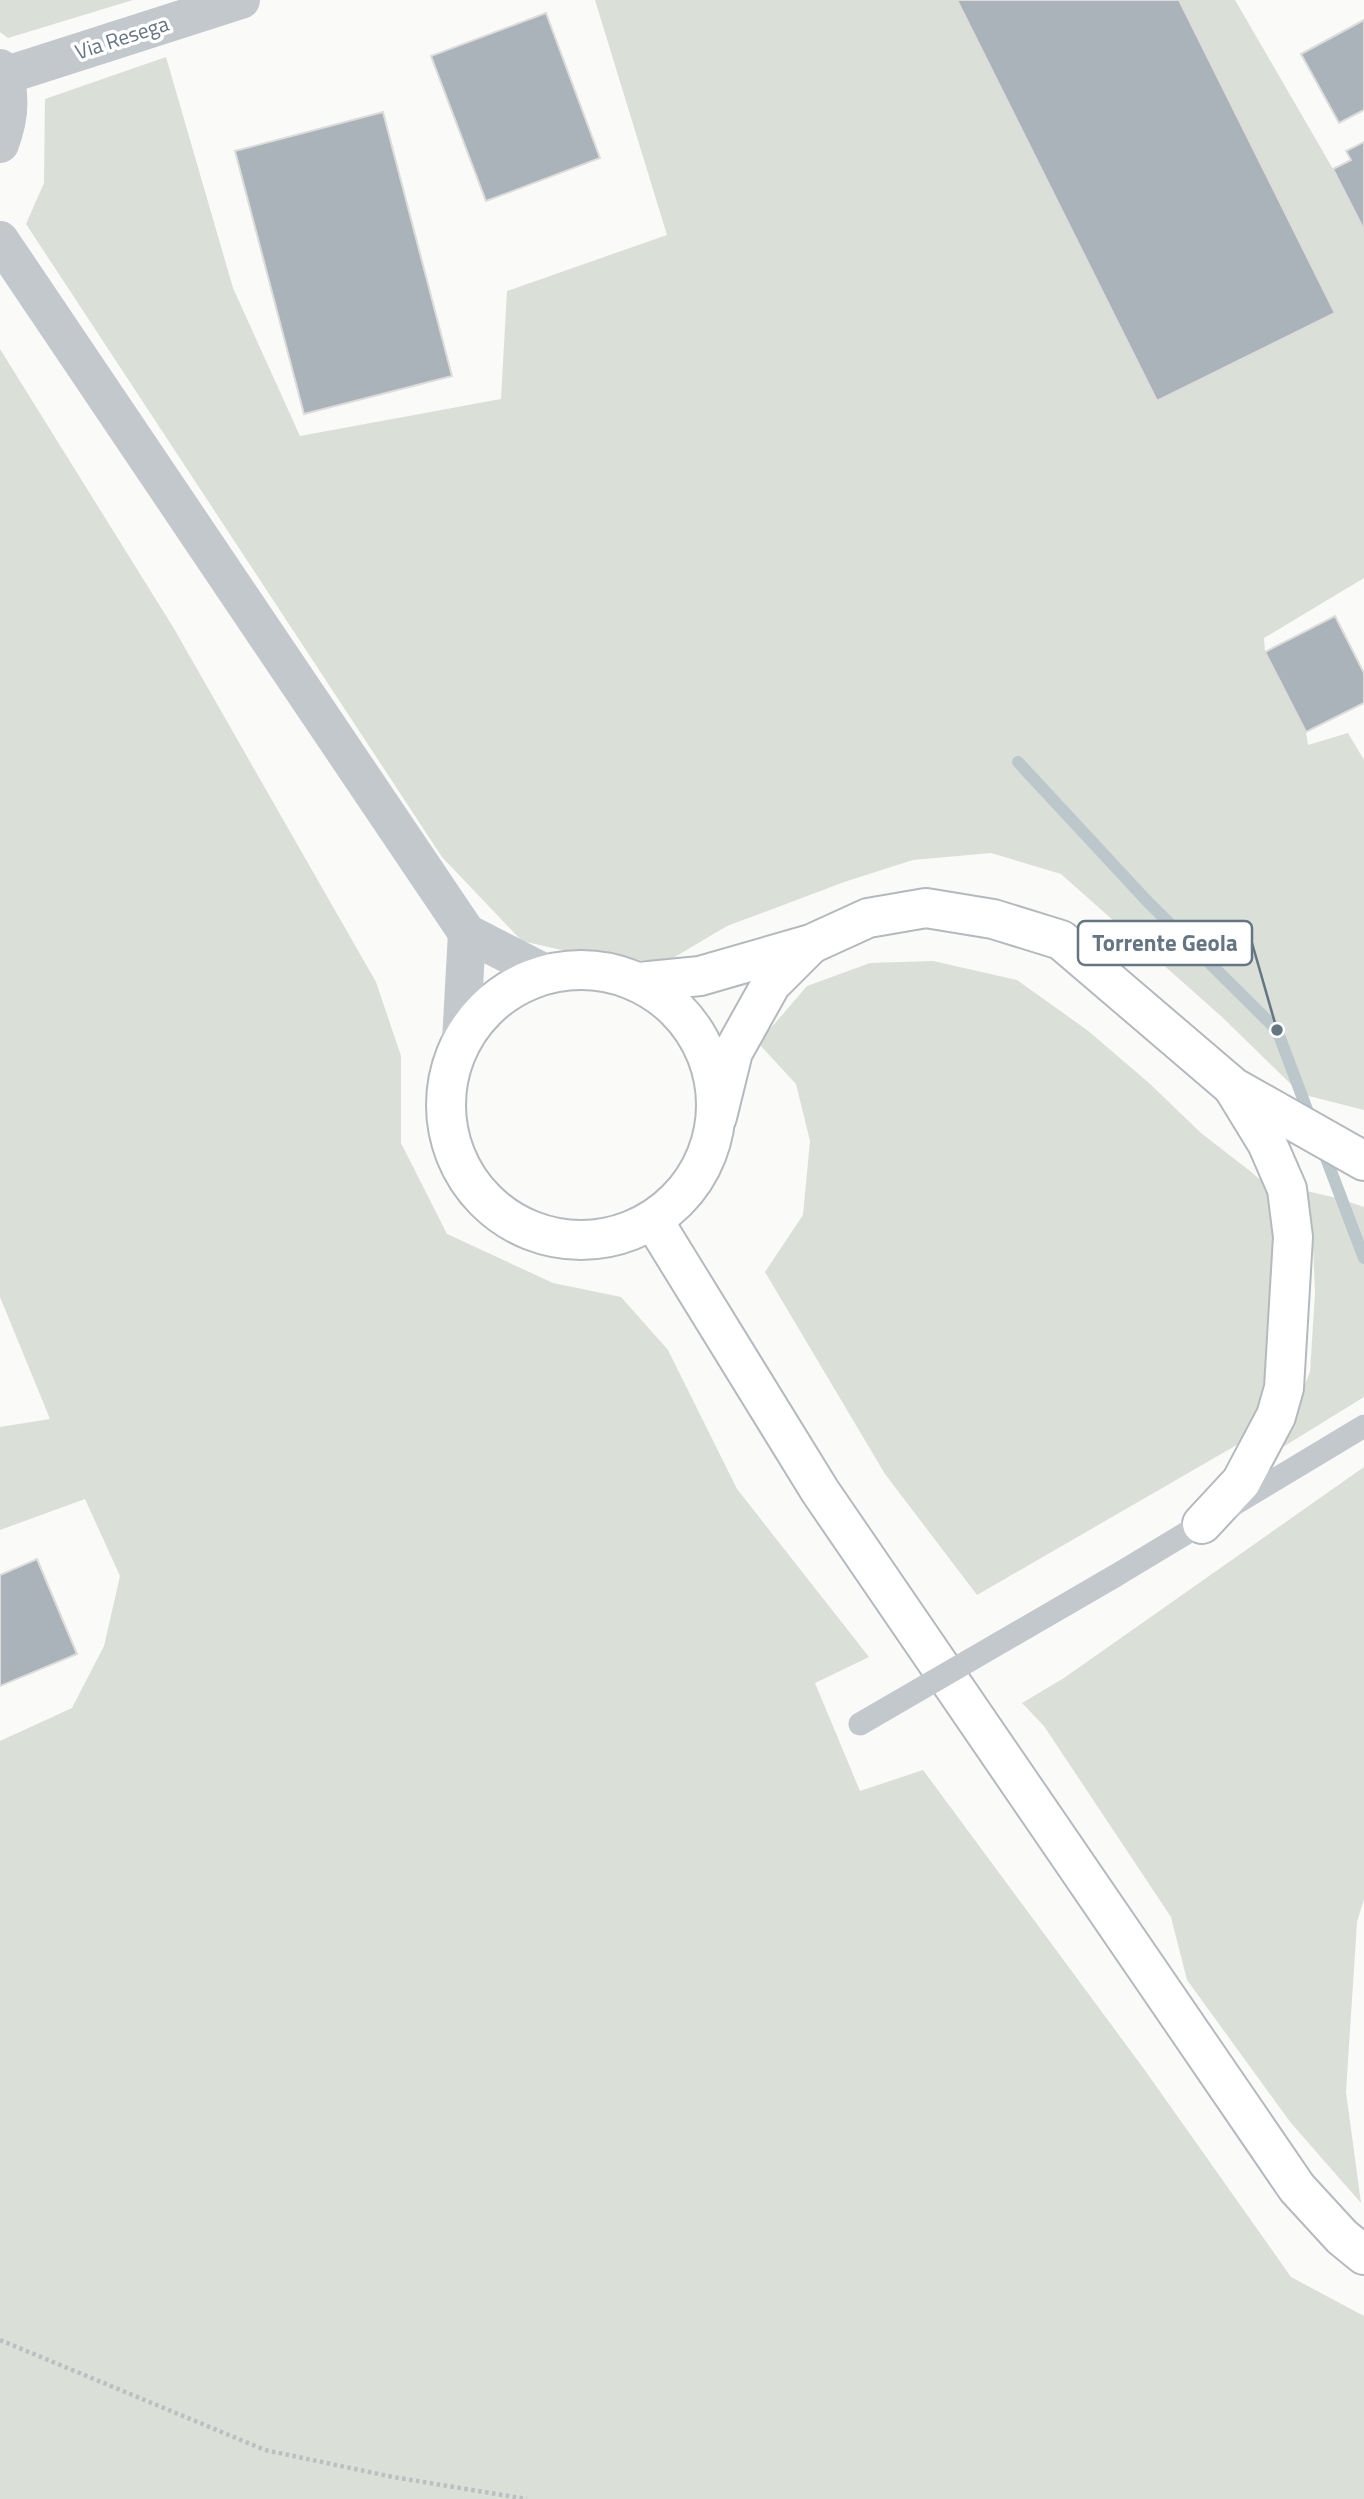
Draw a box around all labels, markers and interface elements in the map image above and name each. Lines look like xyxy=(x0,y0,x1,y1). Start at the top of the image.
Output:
street label: Via Resega xyxy=(71,7,173,67)
callout: Torrente Geola xyxy=(1078,921,1252,965)
text: Torrente Geola xyxy=(1092,925,1238,960)

